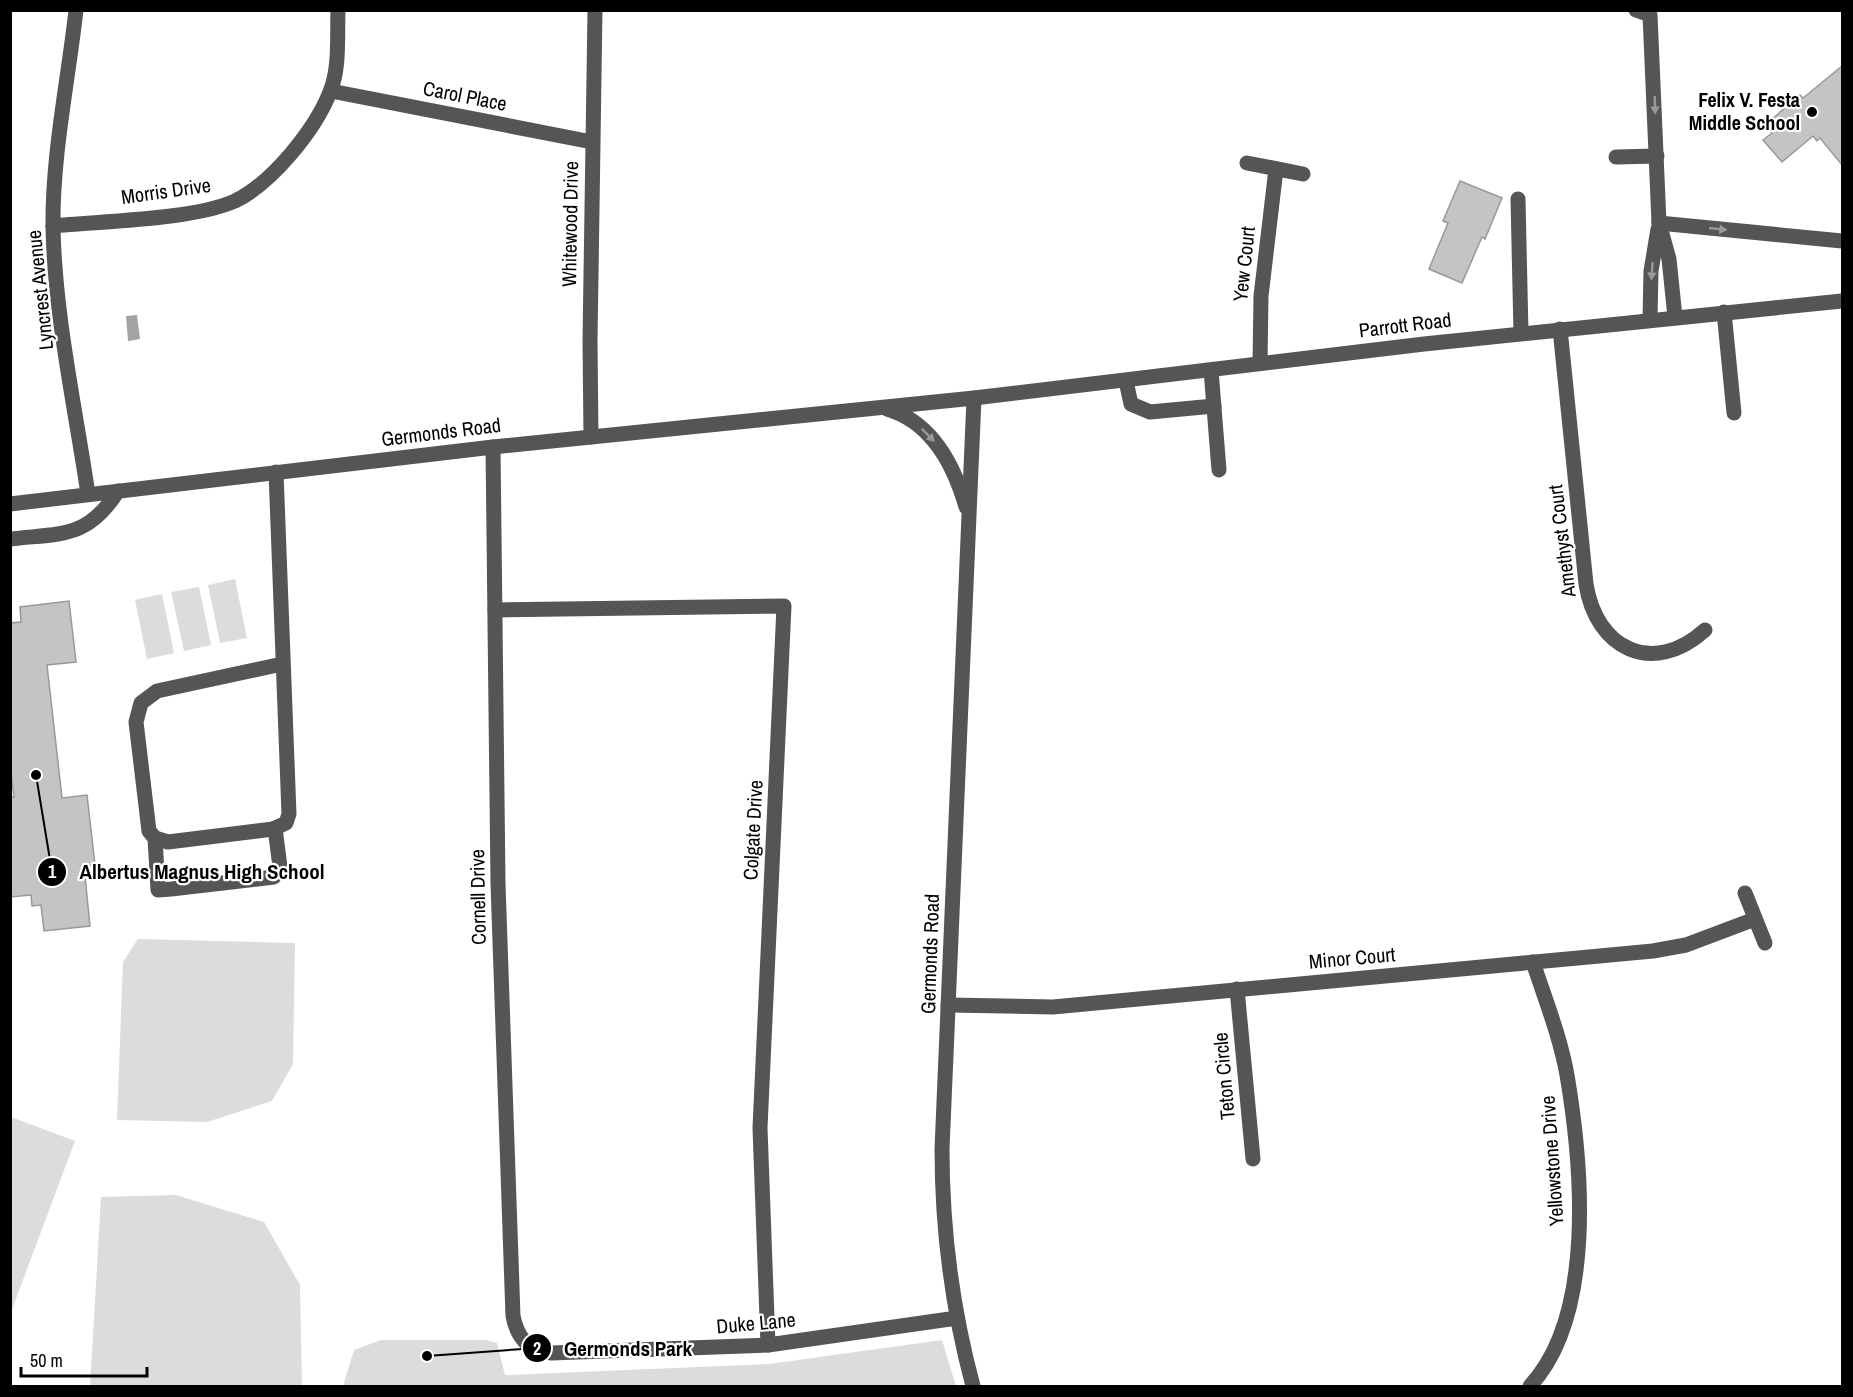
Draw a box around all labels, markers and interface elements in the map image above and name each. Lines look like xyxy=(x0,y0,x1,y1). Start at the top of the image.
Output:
street label: Carol Place xyxy=(421,74,509,117)
place label: Felix V. Festa Middle School xyxy=(1689,86,1800,136)
one-way arrow xyxy=(1650,96,1660,115)
marker: Felix V. Festa Middle School xyxy=(1805,105,1819,119)
street label: Whitewood Drive xyxy=(555,161,584,287)
street label: Morris Drive xyxy=(119,171,212,210)
street label: Yew Court xyxy=(1226,225,1261,303)
one-way arrow xyxy=(1708,225,1727,234)
street label: Lyncrest Avenue xyxy=(20,229,59,351)
one-way arrow xyxy=(1647,261,1657,280)
street label: Parrott Road xyxy=(1357,305,1453,344)
street label: Germonds Road xyxy=(380,411,502,452)
one-way arrow xyxy=(921,427,935,442)
street label: Amethyst Court xyxy=(1541,483,1582,600)
street label: Colgate Drive xyxy=(736,779,769,881)
street label: Cornell Drive xyxy=(463,849,492,945)
callout: Albertus Magnus High School xyxy=(37,853,336,892)
text: Albertus Magnus High School xyxy=(80,857,324,886)
text: 1 xyxy=(48,859,57,884)
street label: Germonds Road xyxy=(914,893,945,1015)
street label: Minor Court xyxy=(1308,940,1397,975)
street label: Teton Circle xyxy=(1206,1031,1241,1121)
street label: Yellowstone Drive xyxy=(1533,1095,1570,1227)
street label: Duke Lane xyxy=(715,1306,797,1339)
callout: Germonds Park xyxy=(522,1329,704,1368)
text: Germonds Park xyxy=(564,1334,693,1363)
text: 2 xyxy=(533,1336,541,1361)
scale bar xyxy=(21,1340,147,1378)
text: 50 m xyxy=(30,1348,63,1373)

